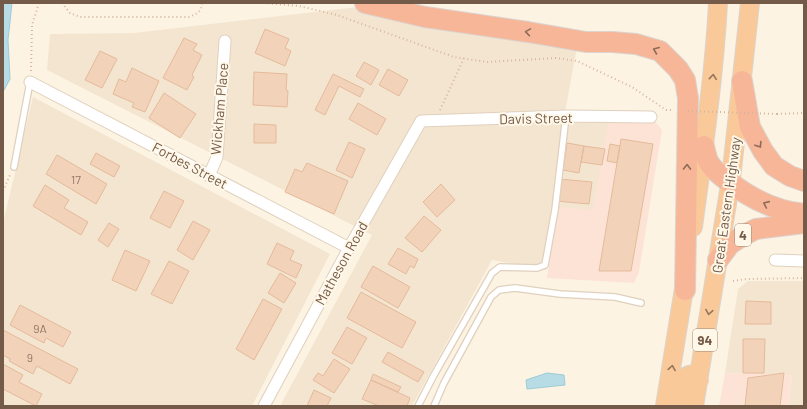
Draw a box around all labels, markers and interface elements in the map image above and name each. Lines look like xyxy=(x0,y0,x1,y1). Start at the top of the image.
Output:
one-way arrow xyxy=(525,28,531,37)
one-way arrow xyxy=(652,47,659,55)
street label: Wickham Place xyxy=(206,62,232,156)
one-way arrow xyxy=(708,74,717,80)
street label: Davis Street xyxy=(499,109,573,127)
street label: Great Eastern Highway xyxy=(708,135,744,274)
street label: Forbes Street xyxy=(149,138,231,192)
one-way arrow xyxy=(754,141,762,148)
one-way arrow xyxy=(683,164,691,170)
house number: 17 xyxy=(71,172,81,186)
one-way arrow xyxy=(763,201,770,209)
street label: Matheson Road xyxy=(311,218,371,308)
road number: 4 xyxy=(735,224,751,246)
one-way arrow xyxy=(706,309,714,315)
house number: 9A xyxy=(33,321,47,335)
road number: 94 xyxy=(693,329,717,351)
house number: 9 xyxy=(27,350,33,364)
one-way arrow xyxy=(667,364,675,371)

